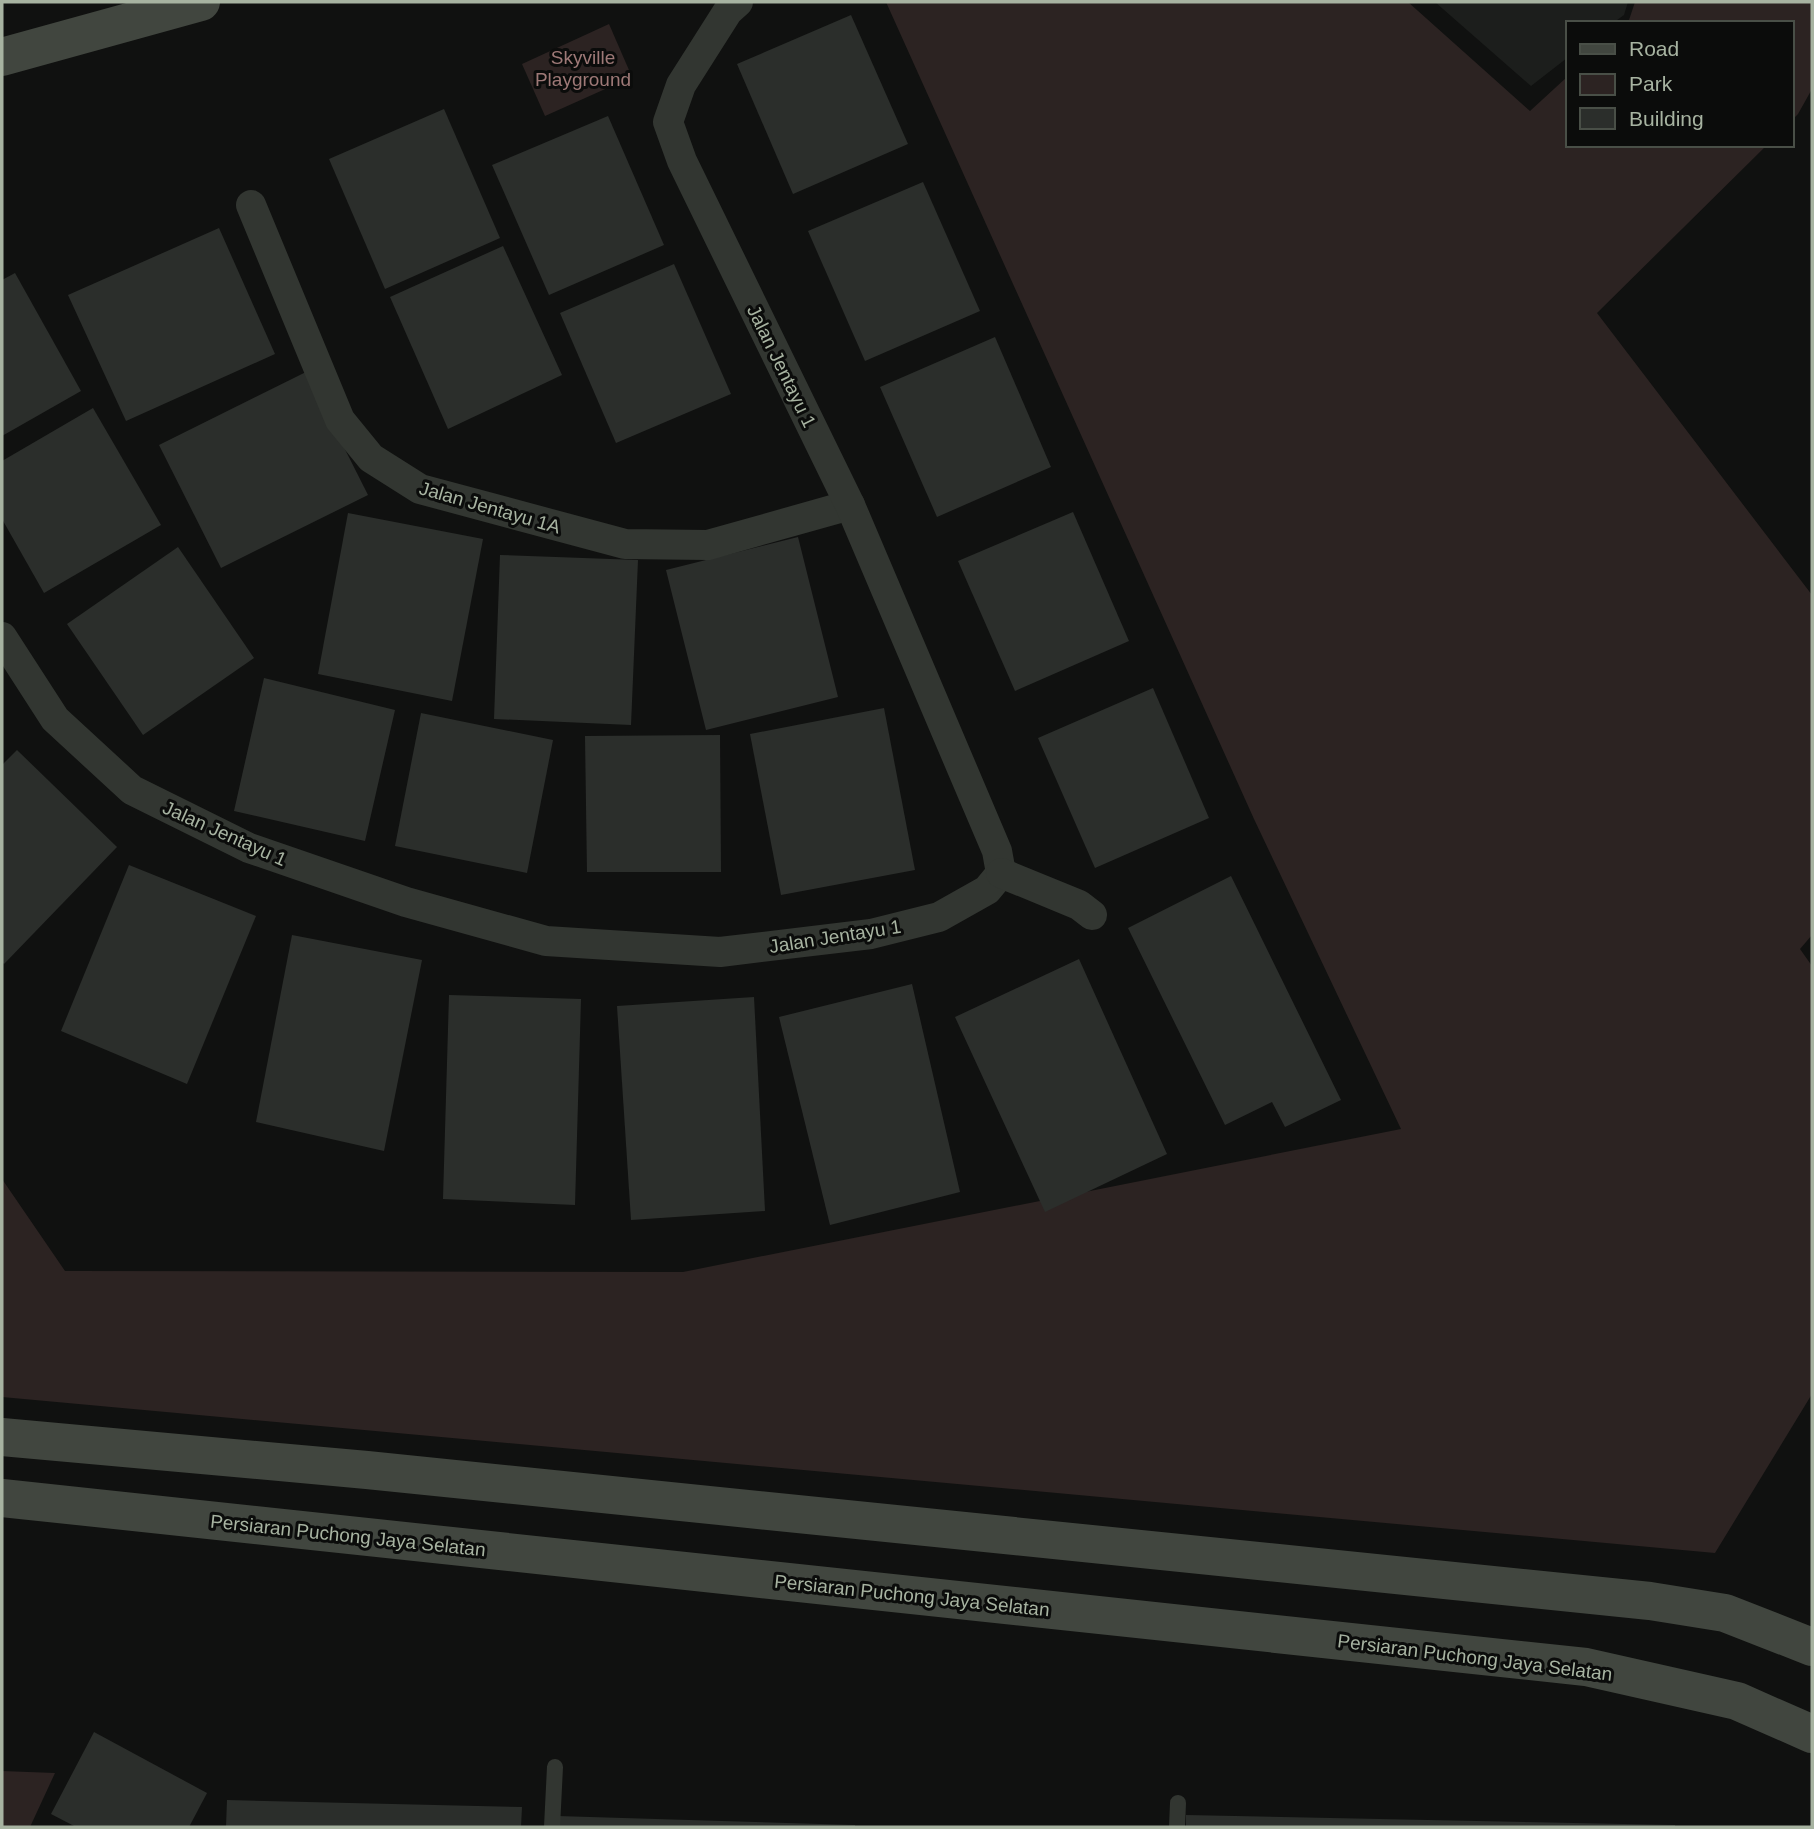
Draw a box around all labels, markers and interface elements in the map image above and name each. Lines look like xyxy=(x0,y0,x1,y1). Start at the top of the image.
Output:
legend xyxy=(1566,21,1793,147)
text: Road xyxy=(1629,37,1679,60)
park label: Skyville Playground xyxy=(535,47,631,90)
text: Park xyxy=(1629,72,1673,95)
text: Building xyxy=(1629,107,1704,130)
street label: Jalan Jentayu 1 xyxy=(743,302,820,431)
street label: Jalan Jentayu 1A xyxy=(417,477,563,538)
street label: Jalan Jentayu 1 xyxy=(160,797,290,870)
street label: Jalan Jentayu 1 xyxy=(768,916,902,957)
street label: Persiaran Puchong Jaya Selatan xyxy=(209,1511,487,1560)
street label: Persiaran Puchong Jaya Selatan xyxy=(773,1571,1051,1620)
street label: Persiaran Puchong Jaya Selatan xyxy=(1336,1630,1614,1685)

